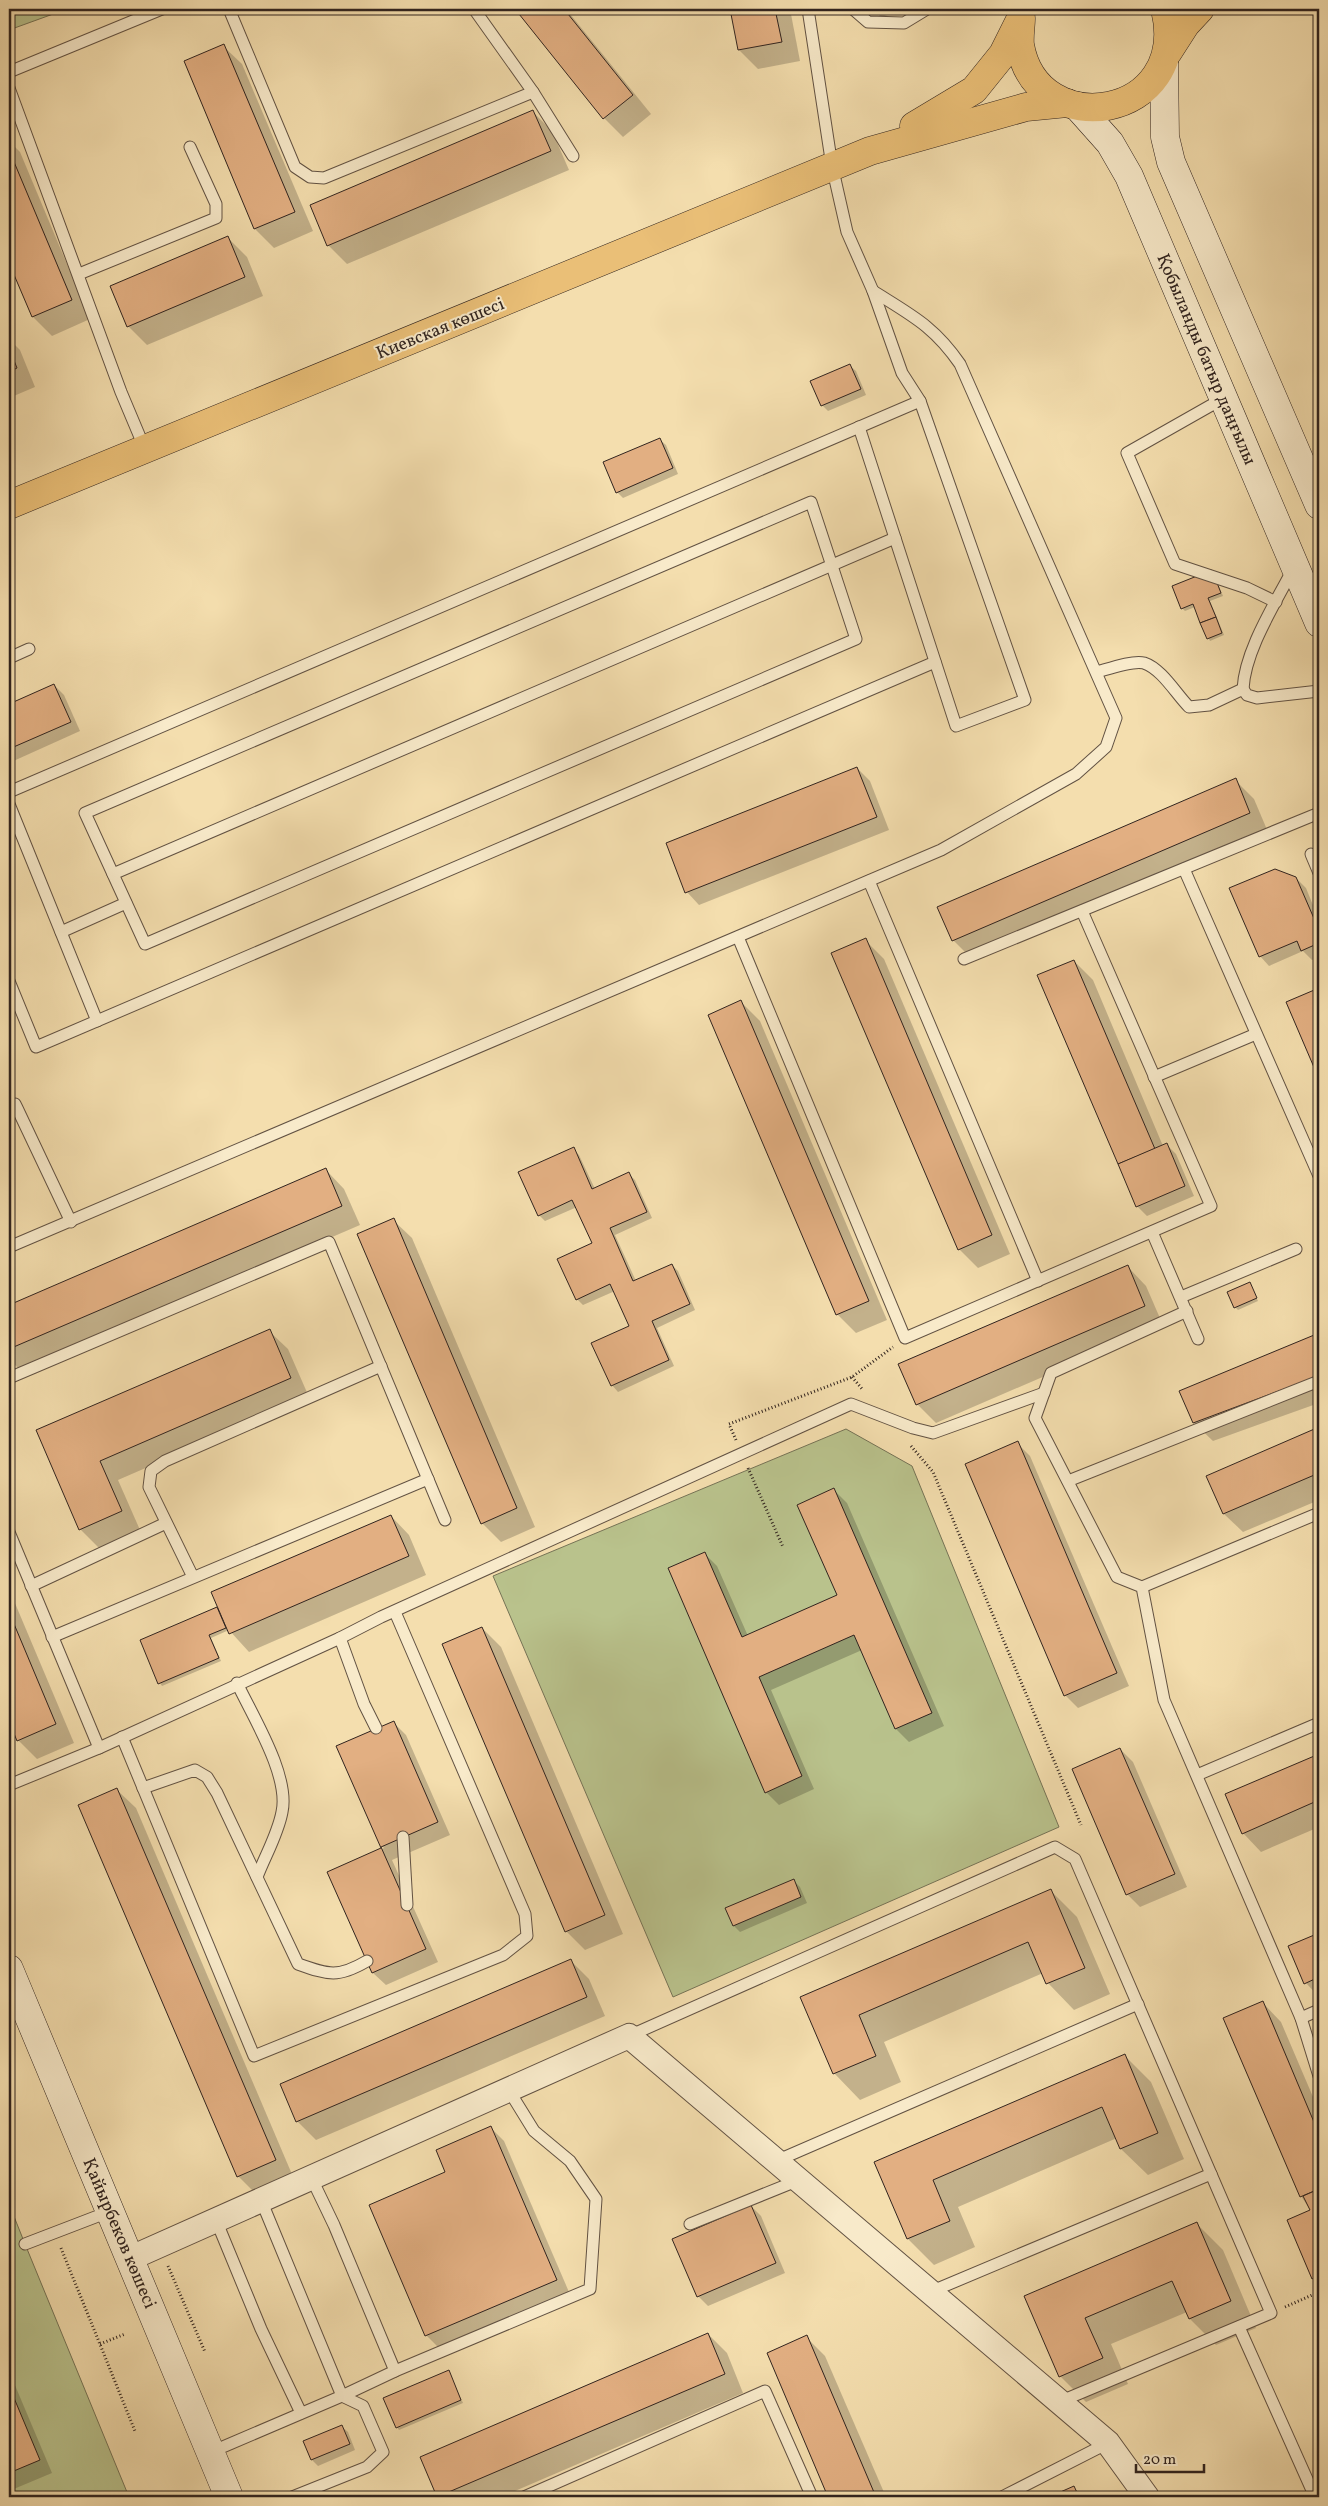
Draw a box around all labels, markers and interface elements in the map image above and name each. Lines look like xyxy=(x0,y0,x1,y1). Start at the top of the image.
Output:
street label: Қобыланды батыр даңғылы xyxy=(1150,250,1262,469)
street label: Киевская көшесі xyxy=(373,292,508,367)
street label: Қайырбеков көшесі xyxy=(76,2154,162,2313)
scale bar xyxy=(1136,2441,1203,2473)
text: 20 m xyxy=(1143,2450,1176,2471)

